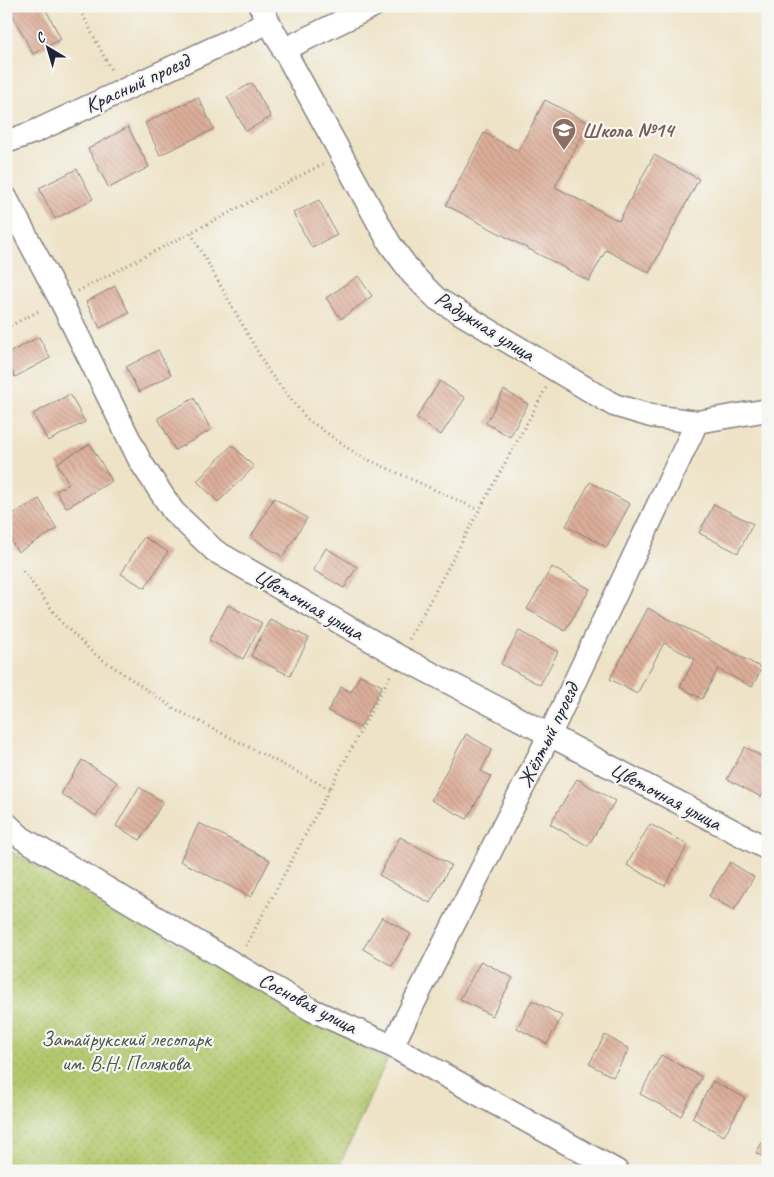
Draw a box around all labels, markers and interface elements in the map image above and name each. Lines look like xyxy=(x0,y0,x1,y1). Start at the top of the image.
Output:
north arrow xyxy=(22,22,72,72)
text: С xyxy=(32,28,50,47)
street label: Красный проезд xyxy=(81,46,196,119)
school or university icon: Школа №14 xyxy=(551,117,577,151)
place label: Школа №14 xyxy=(582,117,676,143)
street label: Радужная улица xyxy=(430,285,541,368)
street label: Цветочная улица xyxy=(250,562,370,647)
street label: Жёлтый проезд xyxy=(512,676,586,792)
street label: Цветочная улица xyxy=(606,756,728,837)
street label: Сосновая улица xyxy=(254,966,363,1041)
park label: Затайрукский лесопарк им. В.Н. Полякова xyxy=(41,1026,213,1076)

